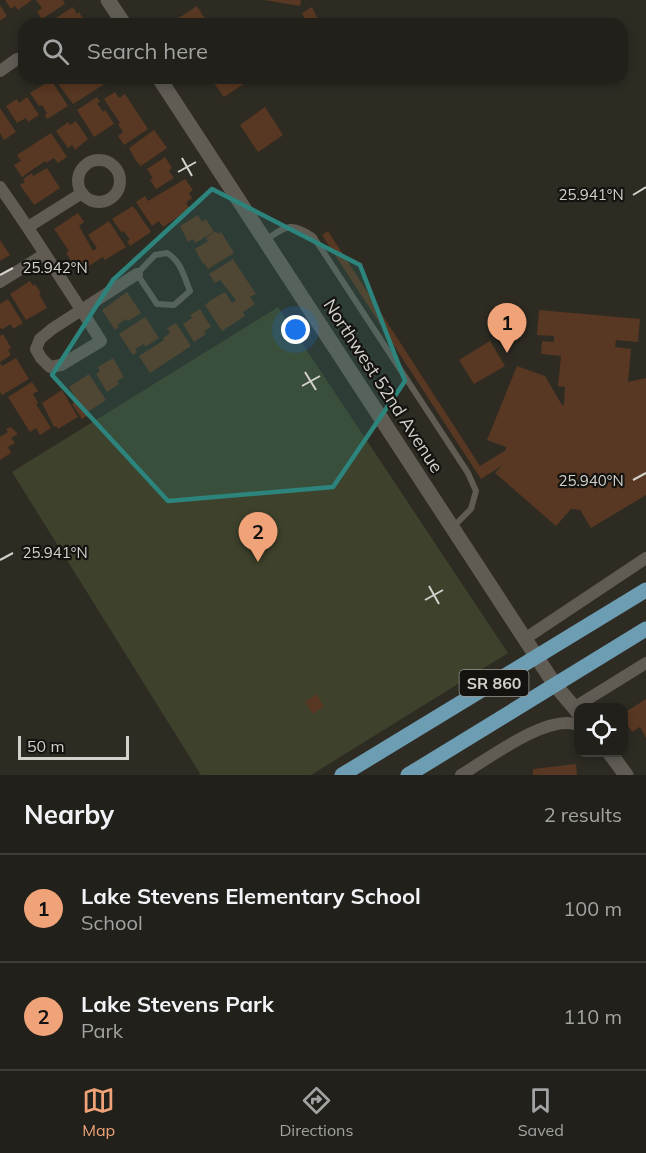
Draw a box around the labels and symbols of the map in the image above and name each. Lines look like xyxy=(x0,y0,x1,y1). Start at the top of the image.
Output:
text: 25.941°N xyxy=(558,185,624,204)
text: 25.942°N xyxy=(22,258,88,277)
street label: Northwest 52nd Avenue xyxy=(318,294,448,477)
pin: 1 xyxy=(488,304,526,353)
your location xyxy=(281,315,310,344)
text: 25.940°N xyxy=(558,471,624,490)
pin: 2 xyxy=(238,512,278,562)
text: 25.941°N xyxy=(22,543,88,562)
road number: SR 860 xyxy=(460,670,528,696)
scale bar xyxy=(18,733,129,760)

